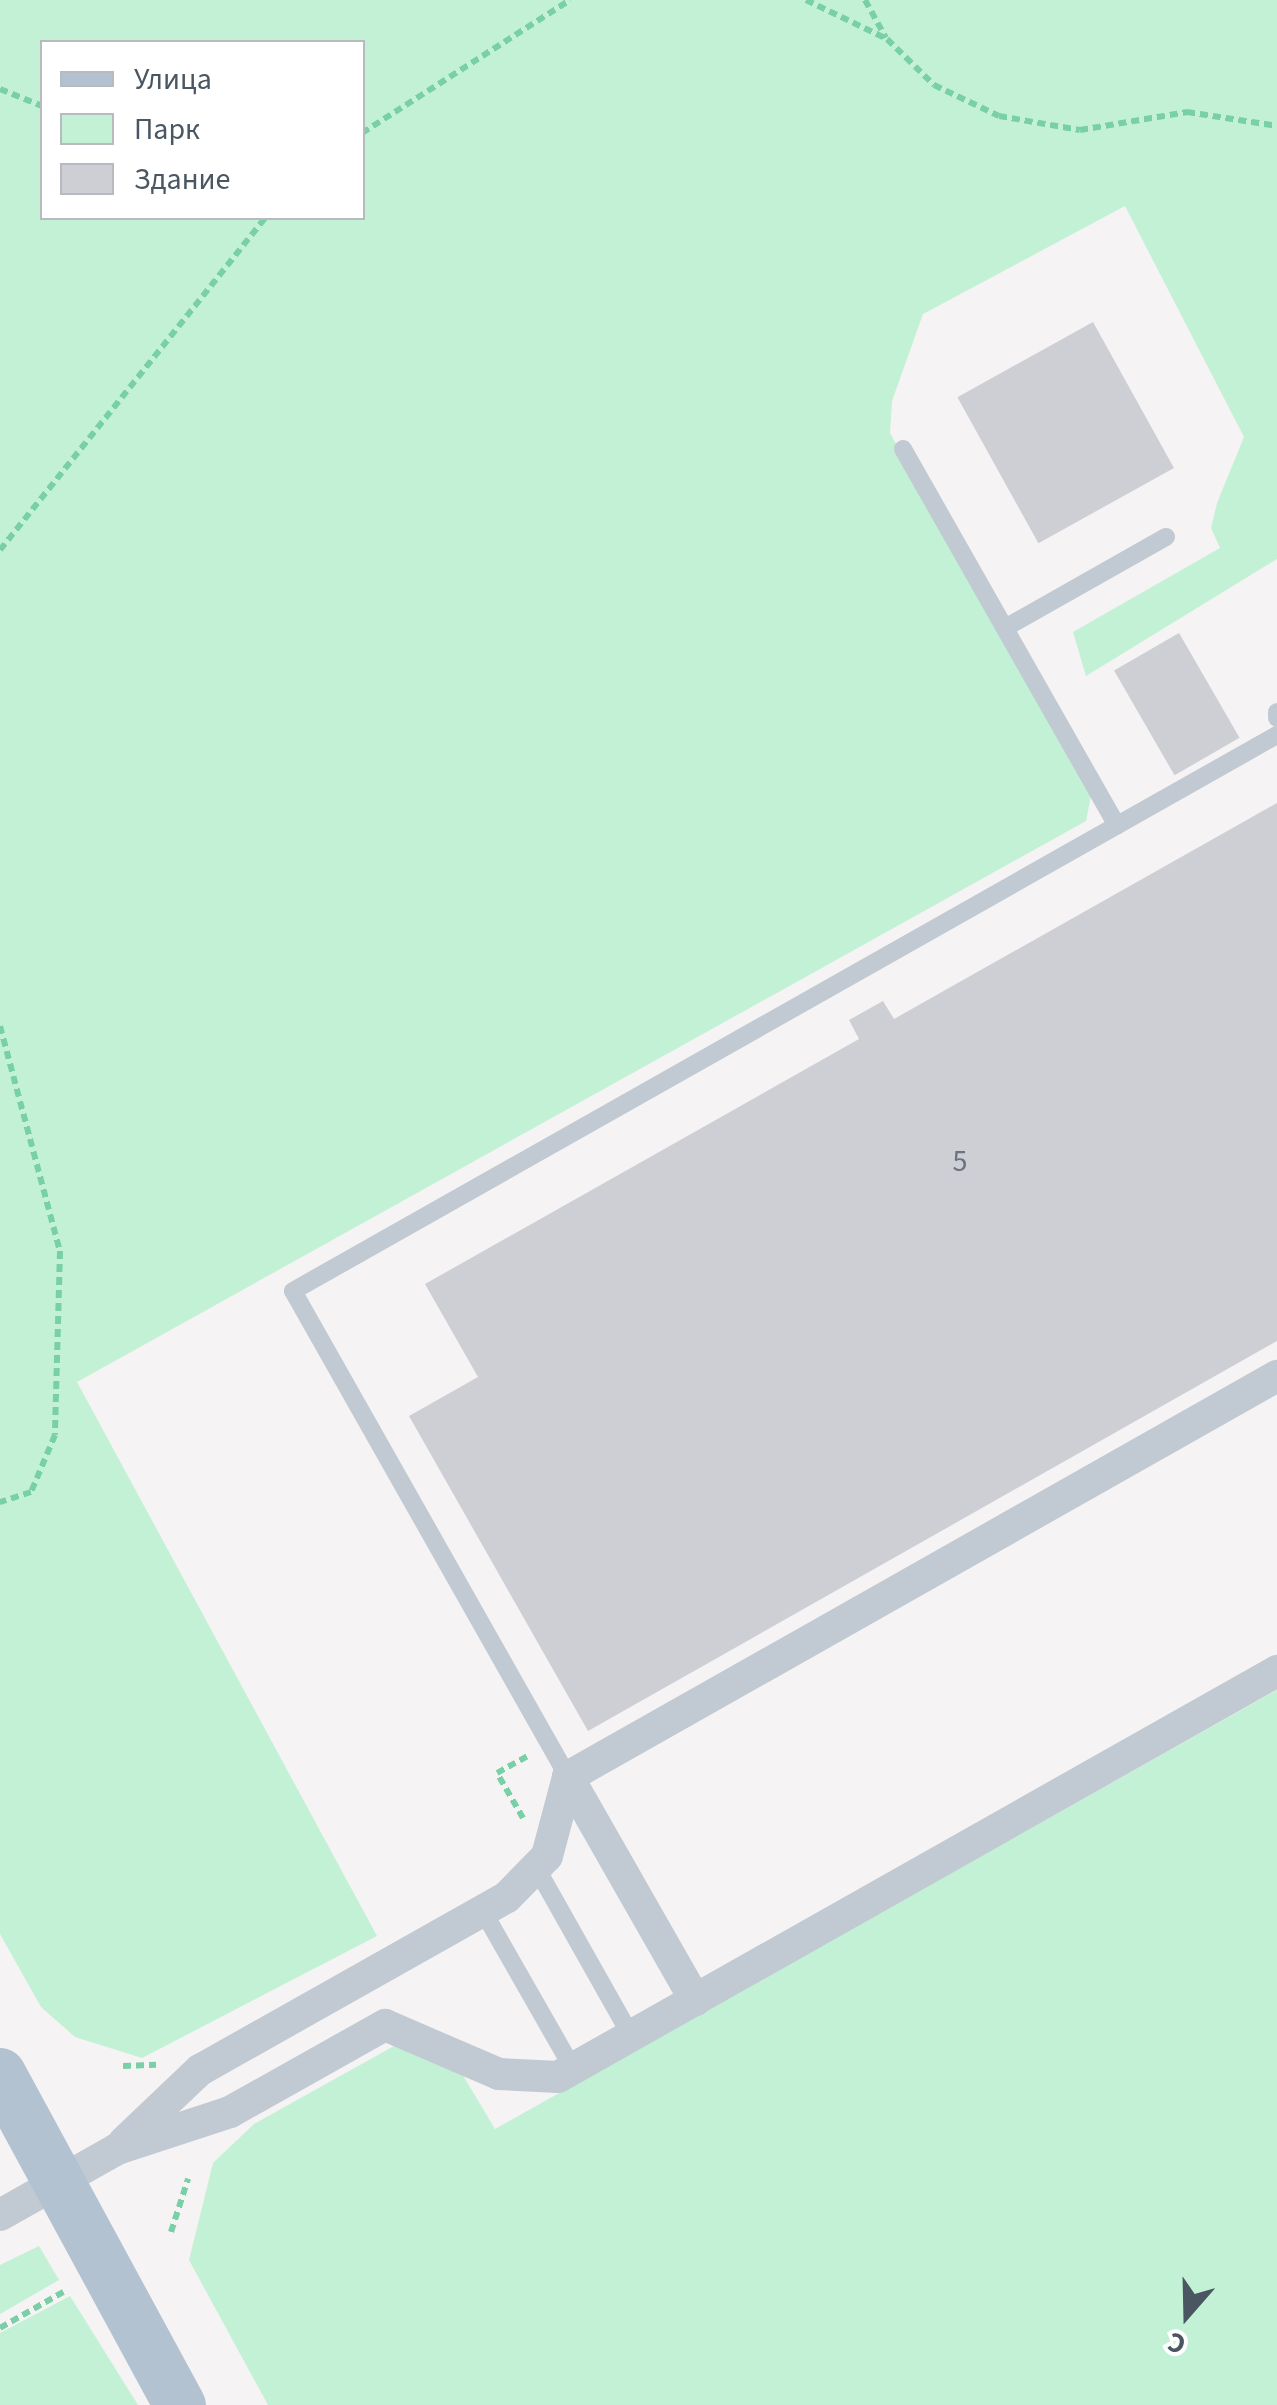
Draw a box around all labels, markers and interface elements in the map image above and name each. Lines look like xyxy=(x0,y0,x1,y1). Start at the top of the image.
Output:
legend xyxy=(40,40,365,220)
text: Улица xyxy=(134,58,212,101)
text: Парк xyxy=(134,108,200,151)
text: Здание xyxy=(134,158,230,201)
house number: 5 xyxy=(953,1144,967,1180)
north arrow xyxy=(1137,2265,1237,2365)
text: С xyxy=(1162,2322,1191,2365)

